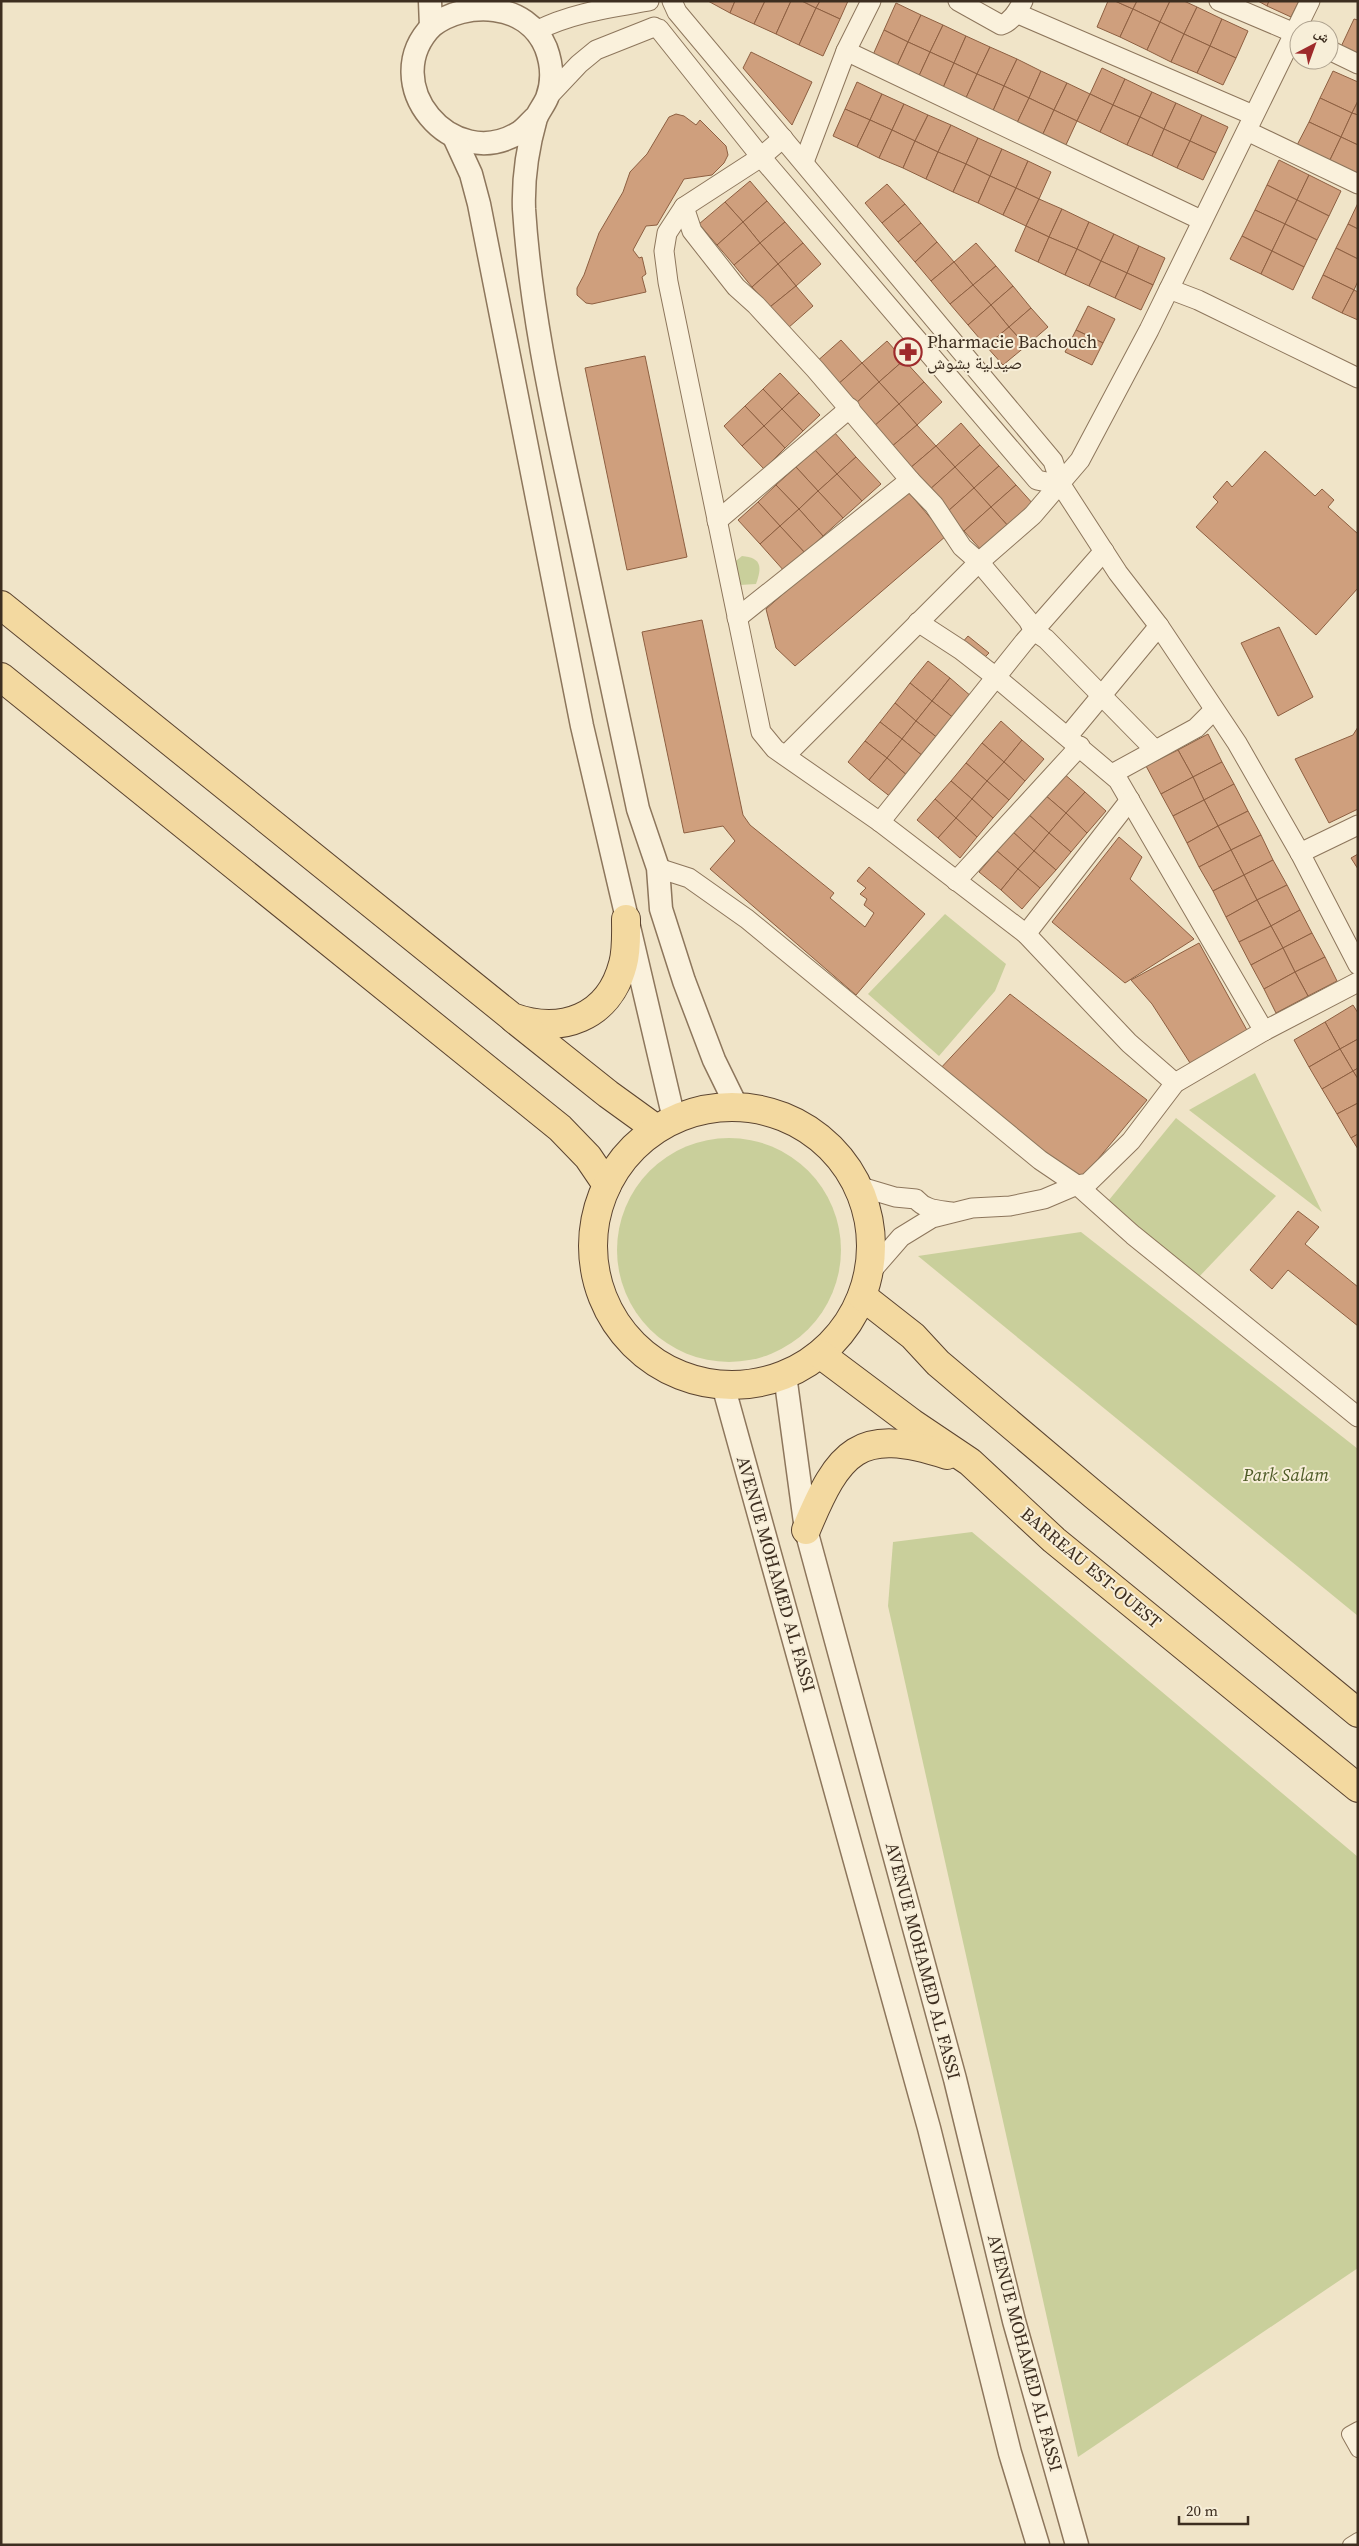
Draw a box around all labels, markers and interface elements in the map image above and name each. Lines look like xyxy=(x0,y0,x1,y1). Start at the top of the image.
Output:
north arrow xyxy=(1289,20,1339,70)
text: ش xyxy=(1310,23,1335,48)
place label: Pharmacie Bachouch صيدلية بشوش xyxy=(927,329,1097,375)
pharmacy icon: Pharmacie Bachouch صيدلية بشوش xyxy=(893,337,923,367)
street label: AVENUE MOHAMED AL FASSI xyxy=(731,1453,822,1695)
park label: Park Salam xyxy=(1242,1462,1329,1487)
street label: BARREAU EST-OUEST xyxy=(1016,1501,1167,1634)
street label: AVENUE MOHAMED AL FASSI xyxy=(880,1840,967,2082)
street label: AVENUE MOHAMED AL FASSI xyxy=(982,2232,1069,2474)
scale bar xyxy=(1179,2494,1248,2526)
text: 20 m xyxy=(1186,2500,1218,2521)

